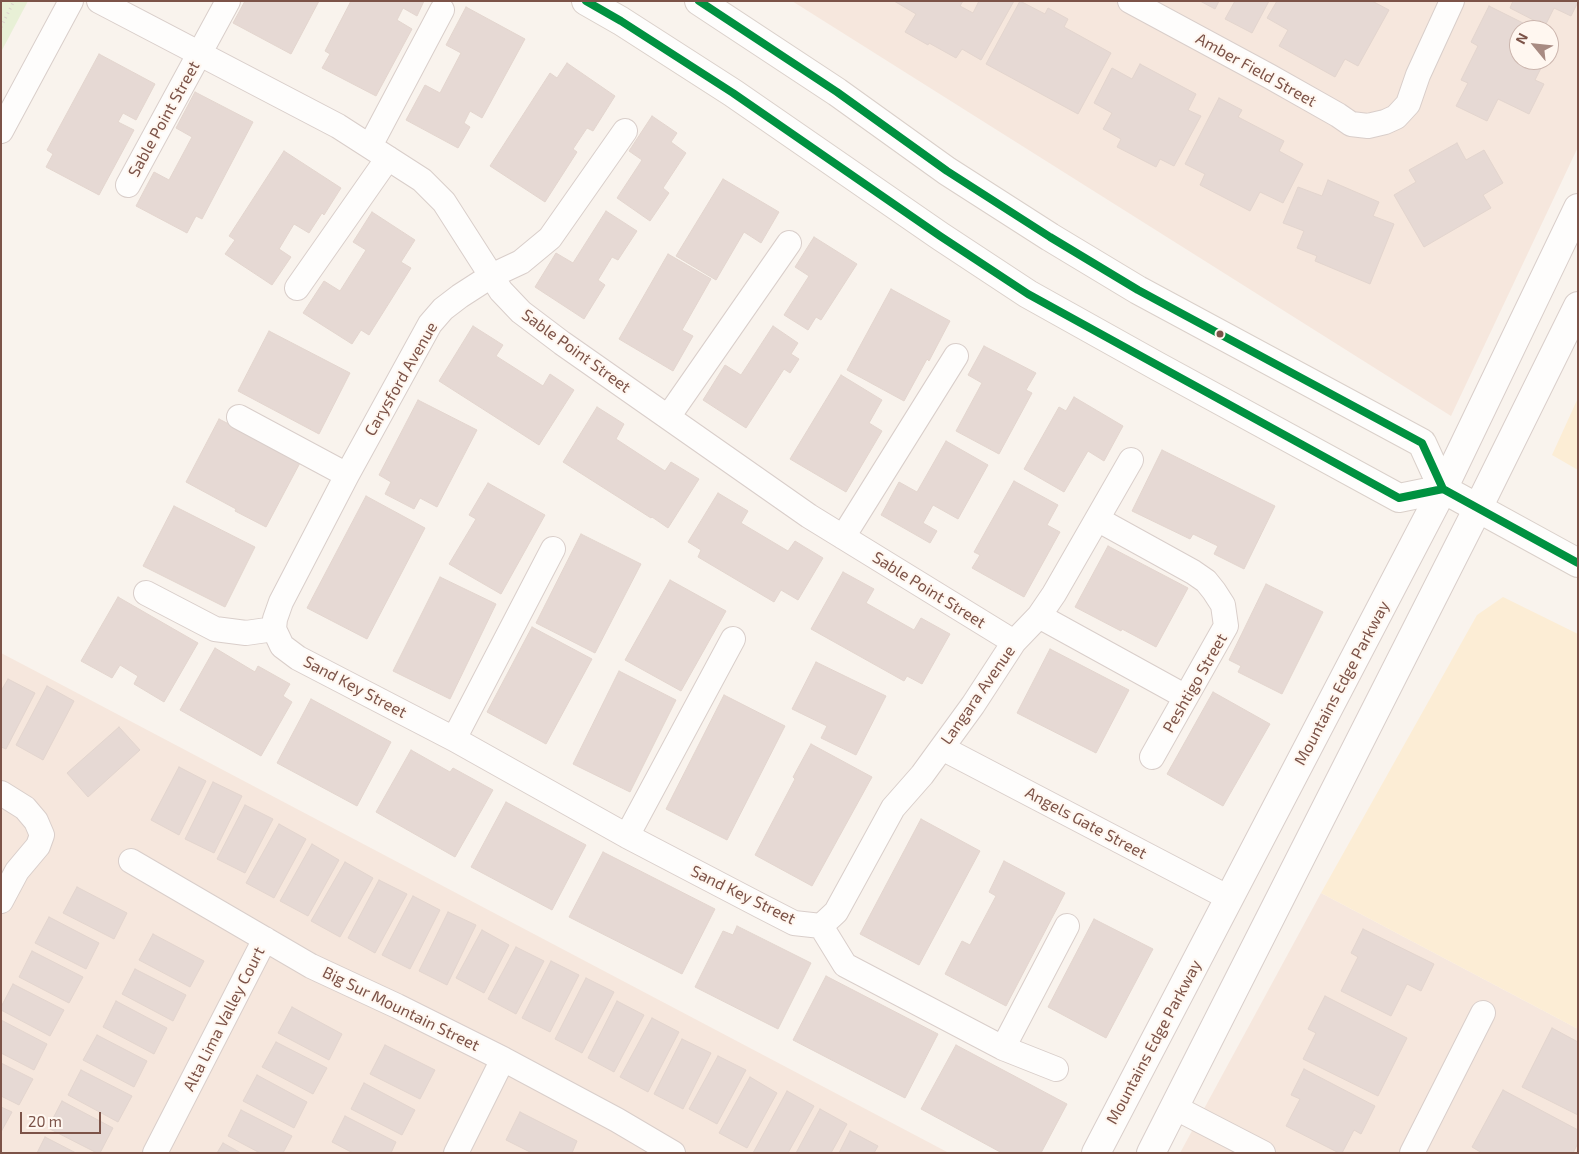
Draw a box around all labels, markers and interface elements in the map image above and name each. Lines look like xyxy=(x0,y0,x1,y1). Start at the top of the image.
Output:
north arrow xyxy=(1509,20,1559,70)
street label: Amber Field Street xyxy=(1192,29,1320,111)
text: N xyxy=(1511,30,1531,47)
street label: Sable Point Street xyxy=(124,58,204,180)
street label: Sable Point Street xyxy=(518,305,634,397)
street label: Carysford Avenue xyxy=(361,319,441,439)
unlabelled marker xyxy=(1215,329,1225,339)
street label: Sable Point Street xyxy=(869,548,989,632)
street label: Mountains Edge Parkway xyxy=(1290,597,1394,769)
street label: Peshtigo Street xyxy=(1159,630,1231,736)
street label: Langara Avenue xyxy=(937,642,1019,748)
street label: Sand Key Street xyxy=(300,652,410,722)
street label: Angels Gate Street xyxy=(1022,783,1150,863)
street label: Sand Key Street xyxy=(688,861,798,929)
street label: Alta Lima Valley Court xyxy=(179,944,269,1094)
street label: Mountains Edge Parkway xyxy=(1102,956,1206,1128)
street label: Big Sur Mountain Street xyxy=(319,963,483,1055)
scale bar xyxy=(22,1102,104,1134)
text: 20 m xyxy=(28,1112,62,1130)

